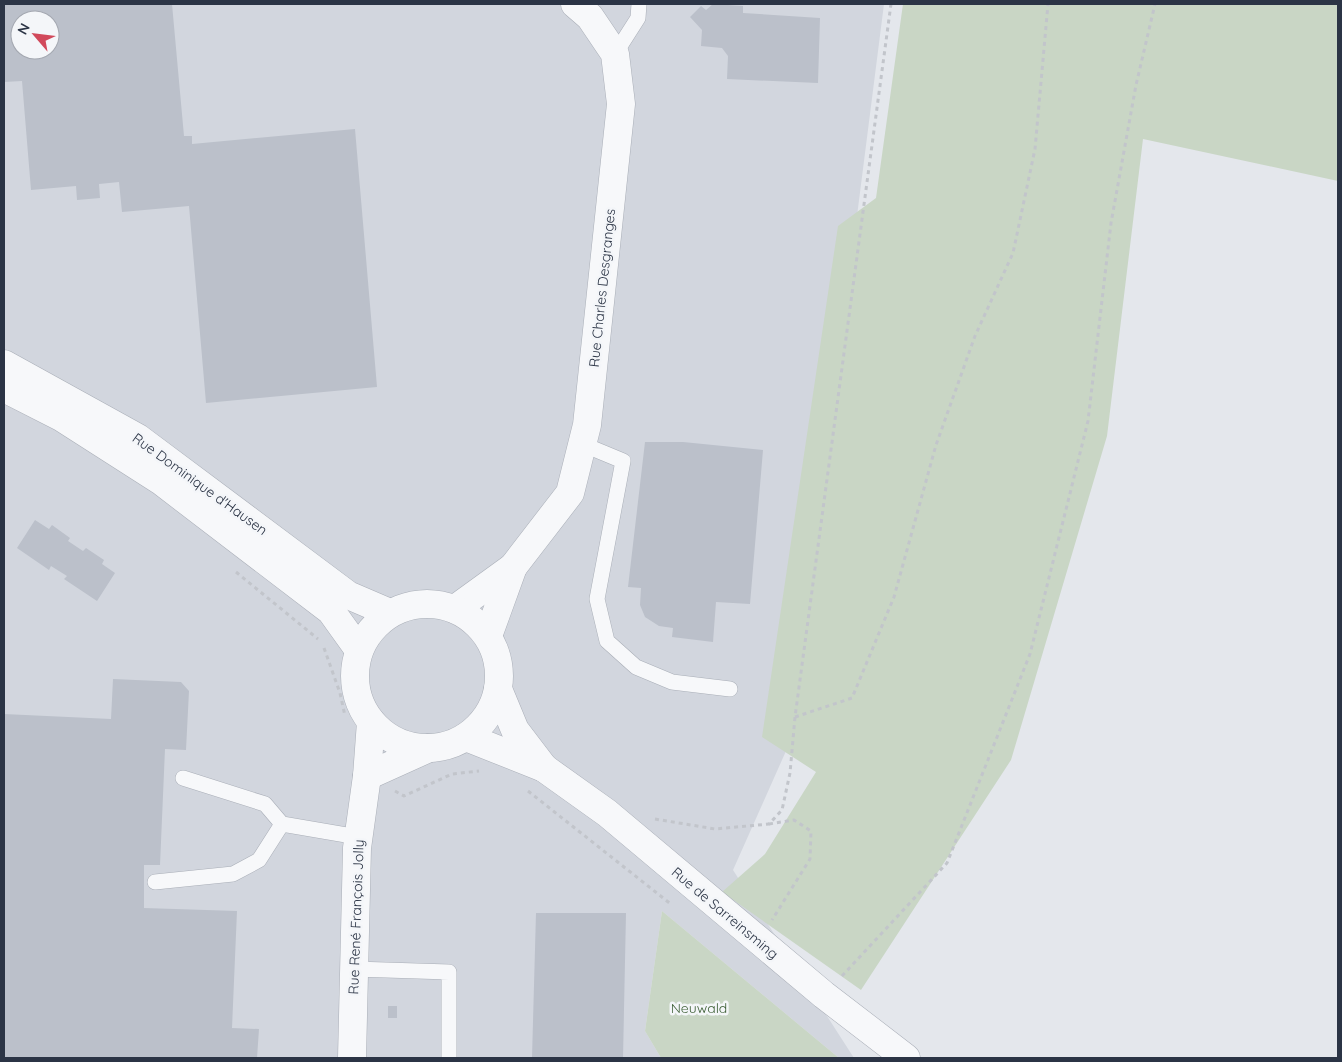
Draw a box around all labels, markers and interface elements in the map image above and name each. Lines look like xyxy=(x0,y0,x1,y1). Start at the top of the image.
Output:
north arrow xyxy=(10,10,60,60)
text: N xyxy=(13,20,34,38)
street label: Rue Charles Desgranges xyxy=(585,208,619,368)
street label: Rue Dominique d'Hausen xyxy=(129,429,271,539)
street label: Rue René François Jolly xyxy=(344,839,368,995)
street label: Rue de Sarreinsming xyxy=(668,863,782,963)
park label: Neuwald xyxy=(671,999,727,1017)

